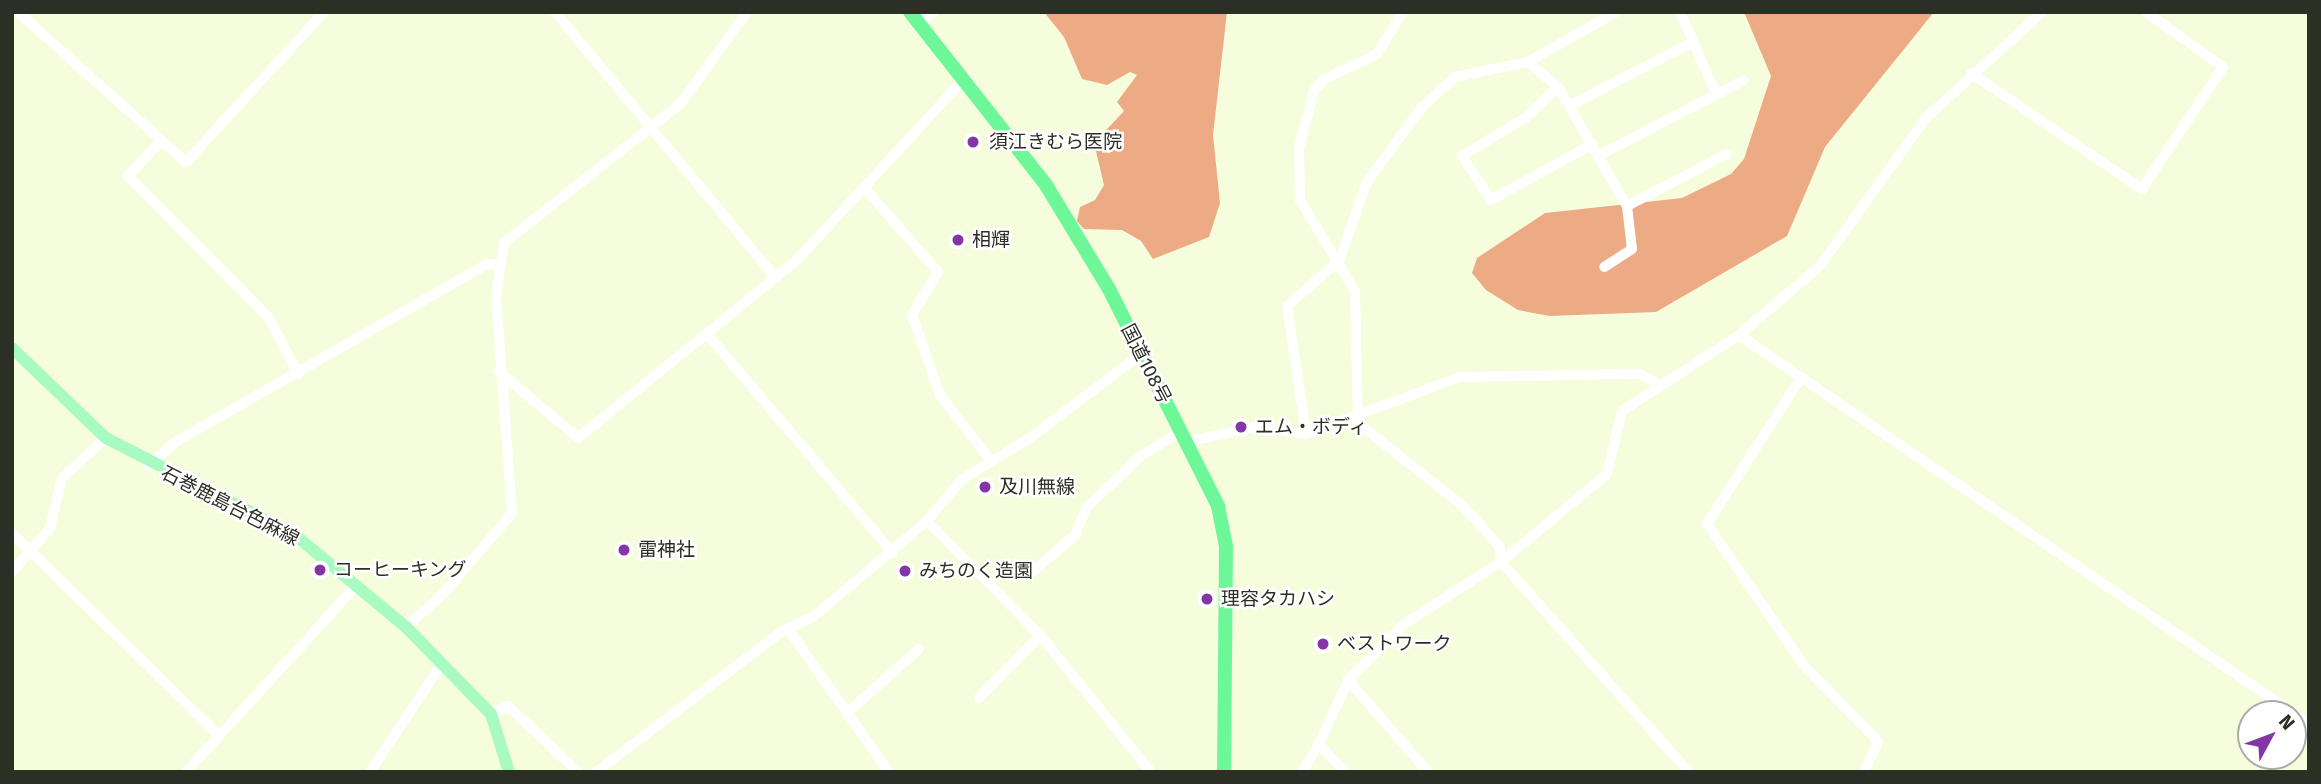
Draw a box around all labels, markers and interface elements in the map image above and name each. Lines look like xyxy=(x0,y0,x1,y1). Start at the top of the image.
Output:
place label: 須江きむら医院 xyxy=(989,131,1122,153)
marker: 須江きむら医院 xyxy=(963,132,983,152)
place label: 相輝 xyxy=(972,229,1010,251)
marker: 相輝 xyxy=(950,232,966,248)
street label: 国道108号 xyxy=(1116,320,1176,408)
place label: エム・ボディ xyxy=(1255,416,1369,438)
marker: エム・ボディ xyxy=(1233,419,1249,435)
street label: 石巻鹿島台色麻線 xyxy=(157,461,303,551)
place label: 及川無線 xyxy=(999,476,1075,498)
marker: 及川無線 xyxy=(977,479,993,495)
place label: 雷神社 xyxy=(638,539,695,561)
marker: 雷神社 xyxy=(616,542,632,558)
place label: コーヒーキング xyxy=(334,559,467,581)
place label: みちのく造園 xyxy=(919,560,1033,582)
marker: コーヒーキング xyxy=(312,562,328,578)
marker: みちのく造園 xyxy=(897,563,913,579)
place label: 理容タカハシ xyxy=(1221,588,1335,610)
marker: 理容タカハシ xyxy=(1199,591,1215,607)
place label: ベストワーク xyxy=(1337,633,1451,655)
marker: ベストワーク xyxy=(1315,636,1331,652)
north arrow xyxy=(2237,700,2307,770)
text: N xyxy=(2274,710,2300,735)

